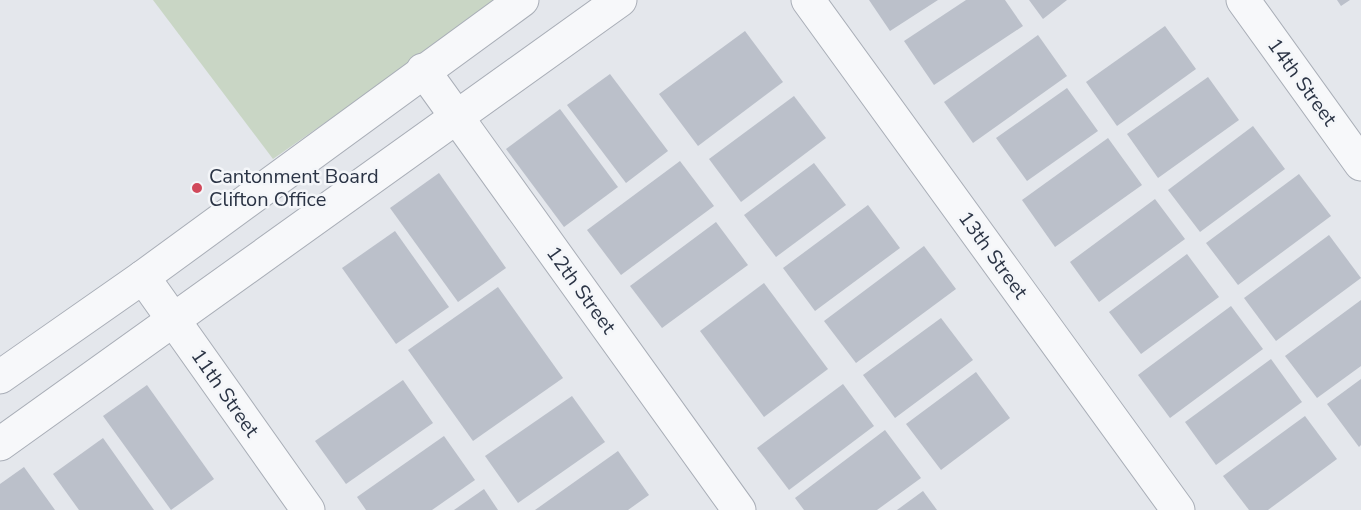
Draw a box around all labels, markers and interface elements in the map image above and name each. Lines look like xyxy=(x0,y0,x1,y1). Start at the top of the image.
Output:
street label: 14th Street xyxy=(1261,33,1344,132)
place label: Cantonment Board Clifton Office xyxy=(209,163,379,213)
marker: Cantonment Board Clifton Office xyxy=(190,181,204,195)
street label: 13th Street xyxy=(952,206,1035,305)
street label: 12th Street xyxy=(540,241,623,340)
street label: 11th Street xyxy=(185,343,266,443)

